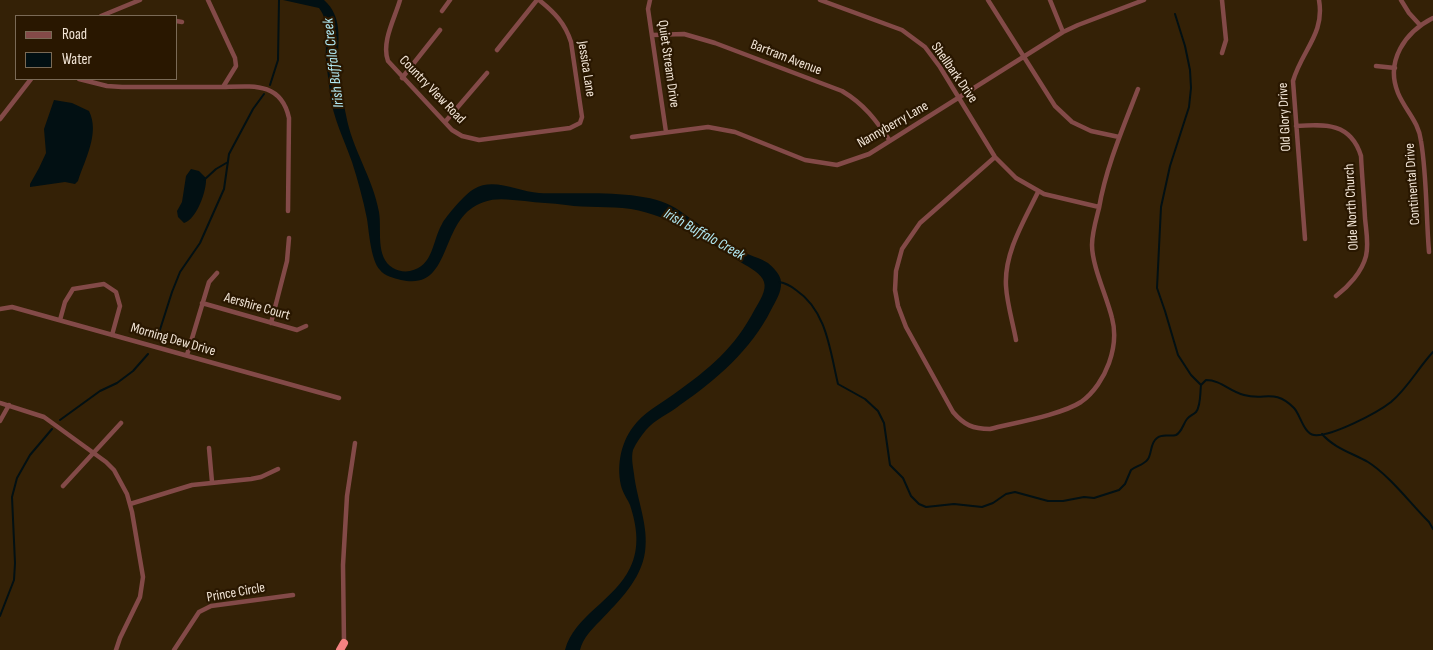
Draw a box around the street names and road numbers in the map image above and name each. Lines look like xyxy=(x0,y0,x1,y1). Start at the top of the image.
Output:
street label: Quiet Stream Drive xyxy=(654,19,682,109)
street label: Bartram Avenue xyxy=(748,37,824,79)
street label: Shellbark Drive xyxy=(927,39,981,107)
street label: Jessica Lane xyxy=(573,40,599,98)
street label: Country View Road xyxy=(395,52,469,128)
street label: Old Glory Drive xyxy=(1275,82,1295,152)
street label: Nannyberry Lane xyxy=(854,98,932,152)
street label: Continental Drive xyxy=(1402,143,1424,225)
street label: Olde North Church xyxy=(1341,163,1363,251)
street label: Aershire Court xyxy=(222,290,292,324)
street label: Morning Dew Drive xyxy=(129,320,217,360)
street label: Prince Circle xyxy=(206,580,266,606)

